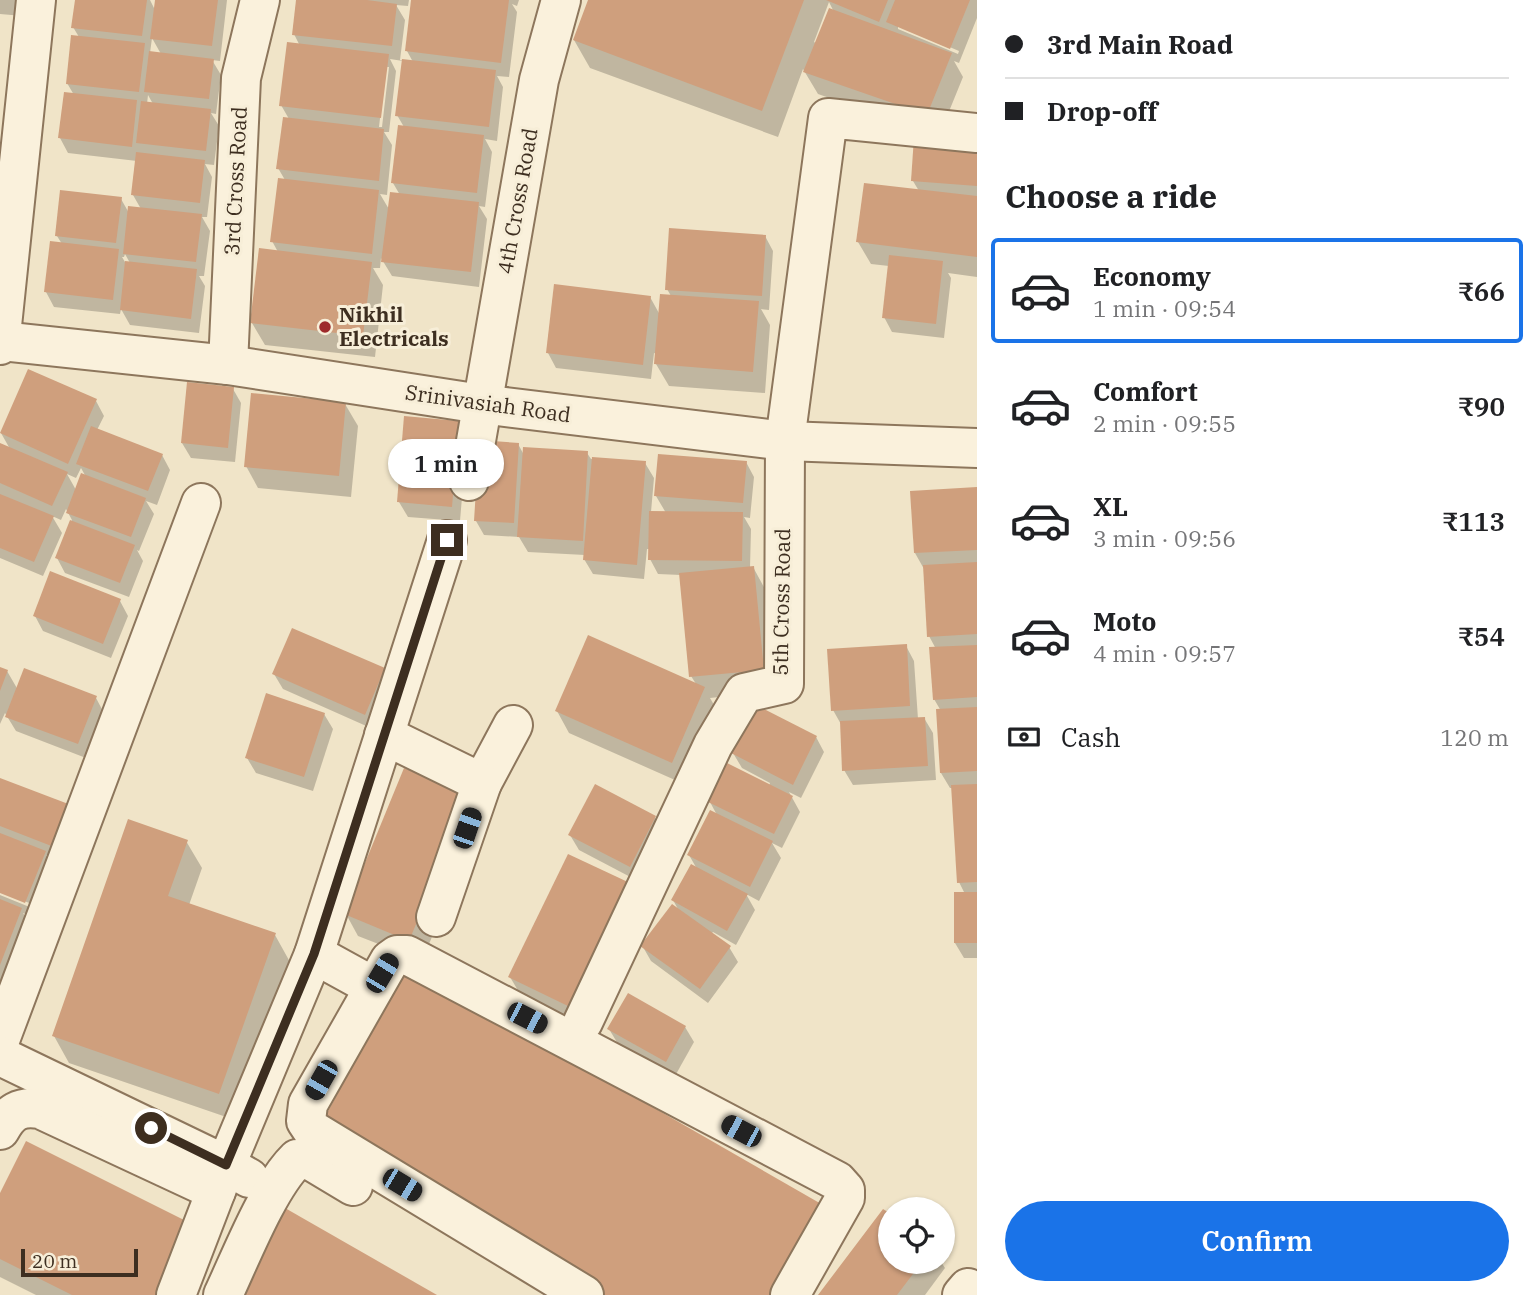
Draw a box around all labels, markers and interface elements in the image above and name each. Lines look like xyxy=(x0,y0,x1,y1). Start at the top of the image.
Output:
text: 3rd Main Road xyxy=(1047,27,1233,61)
text: Drop-off xyxy=(1047,94,1158,128)
street label: 3rd Cross Road xyxy=(217,105,253,256)
street label: 4th Cross Road xyxy=(490,125,544,276)
text: Choose a ride xyxy=(1005,175,1217,217)
icon: car xyxy=(1009,259,1072,322)
text: Economy xyxy=(1093,259,1211,293)
text: ₹66 xyxy=(1457,274,1505,308)
text: 1 min · 09:54 xyxy=(1093,293,1236,323)
place label: Nikhil Electricals xyxy=(339,300,449,352)
marker: Nikhil Electricals xyxy=(317,319,333,335)
icon: car xyxy=(1009,374,1072,437)
text: Comfort xyxy=(1093,374,1198,408)
street label: Srinivasiah Road xyxy=(403,378,573,429)
text: ₹90 xyxy=(1457,389,1505,423)
text: 2 min · 09:55 xyxy=(1093,408,1236,438)
callout: 1 min xyxy=(389,438,505,488)
text: 1 min xyxy=(414,448,478,478)
icon: car xyxy=(1009,489,1072,552)
text: XL xyxy=(1093,489,1128,523)
text: ₹113 xyxy=(1442,504,1505,538)
text: 3 min · 09:56 xyxy=(1093,523,1236,553)
route end xyxy=(431,524,463,556)
street label: 5th Cross Road xyxy=(766,528,796,676)
icon: car xyxy=(1009,604,1072,667)
text: Moto xyxy=(1093,604,1156,638)
text: ₹54 xyxy=(1457,619,1505,653)
text: 4 min · 09:57 xyxy=(1093,638,1236,668)
icon: cash xyxy=(1005,718,1043,756)
text: Cash xyxy=(1061,720,1121,754)
text: 120 m xyxy=(1440,722,1509,752)
car xyxy=(451,805,484,851)
car xyxy=(363,950,402,996)
car xyxy=(504,999,551,1037)
car xyxy=(302,1057,341,1103)
route start xyxy=(135,1112,167,1144)
car xyxy=(718,1112,765,1150)
car xyxy=(379,1165,426,1205)
map controls xyxy=(878,1197,955,1274)
button: locate xyxy=(878,1197,955,1274)
button: Confirm xyxy=(1005,1201,1509,1281)
scale bar xyxy=(21,1246,138,1278)
text: 20 m xyxy=(32,1249,77,1273)

